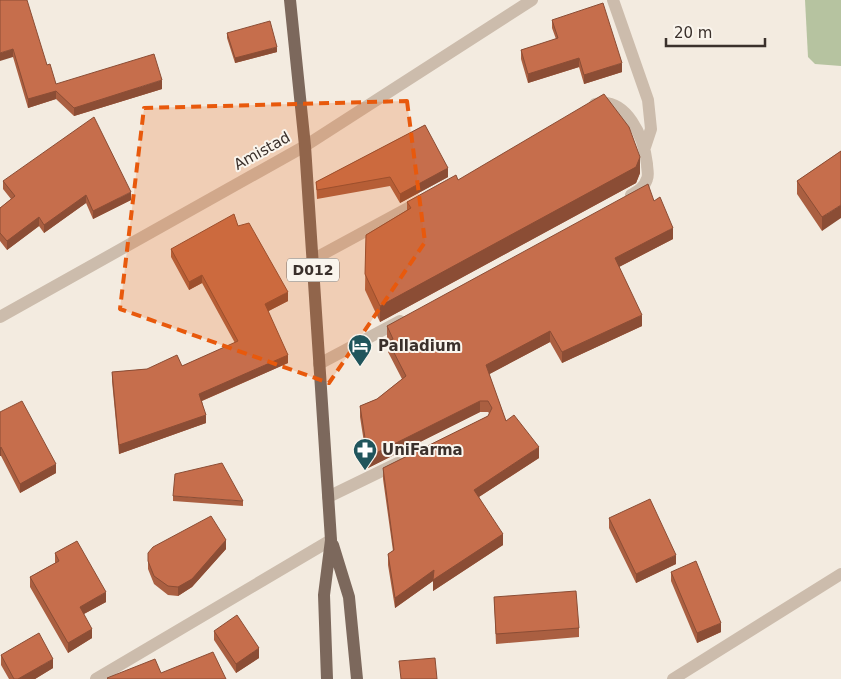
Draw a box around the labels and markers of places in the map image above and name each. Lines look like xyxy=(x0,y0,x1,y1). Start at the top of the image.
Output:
hotel icon: Palladium xyxy=(347,333,373,367)
place label: Palladium xyxy=(378,337,461,355)
pharmacy icon: UniFarma xyxy=(352,437,378,471)
place label: UniFarma xyxy=(382,441,463,459)

